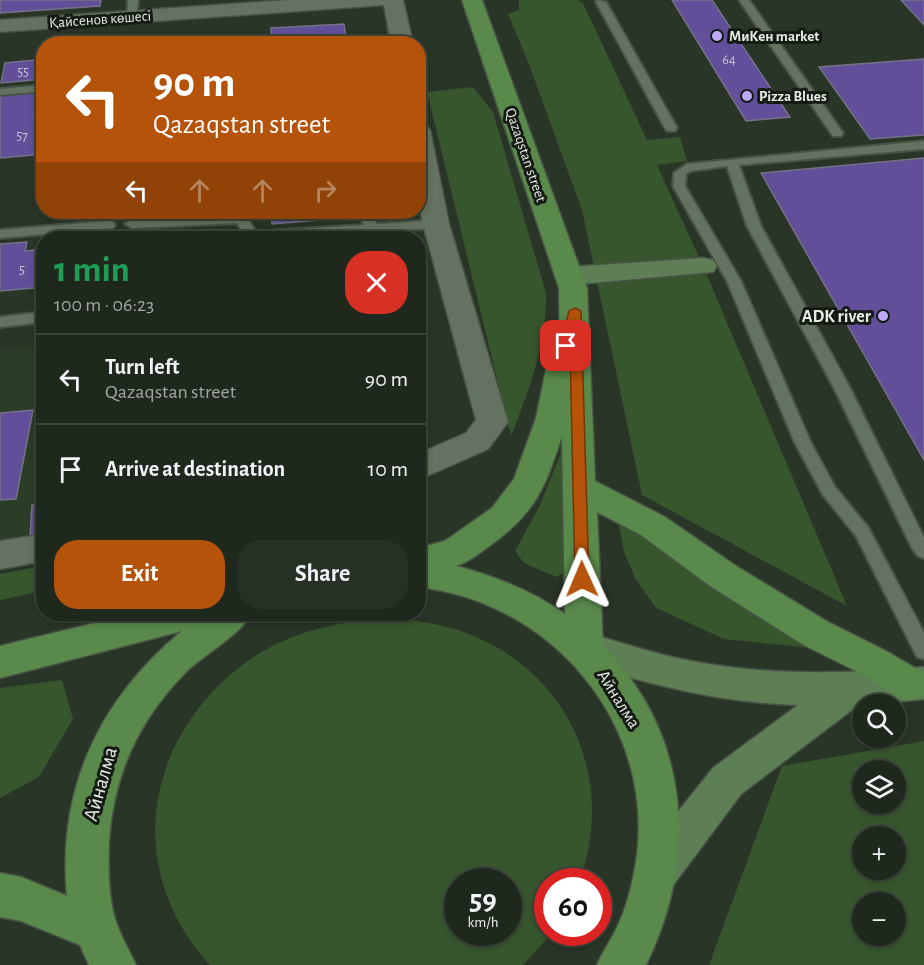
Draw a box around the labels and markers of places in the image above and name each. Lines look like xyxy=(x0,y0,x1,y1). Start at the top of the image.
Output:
marker: МиКен market xyxy=(710,29,724,43)
place label: МиКен market xyxy=(729,29,819,44)
marker: Pizza Blues xyxy=(740,89,754,103)
place label: Pizza Blues xyxy=(759,89,827,104)
place label: ADK river xyxy=(802,308,872,326)
marker: ADK river xyxy=(876,309,890,323)
pin xyxy=(540,320,591,371)

